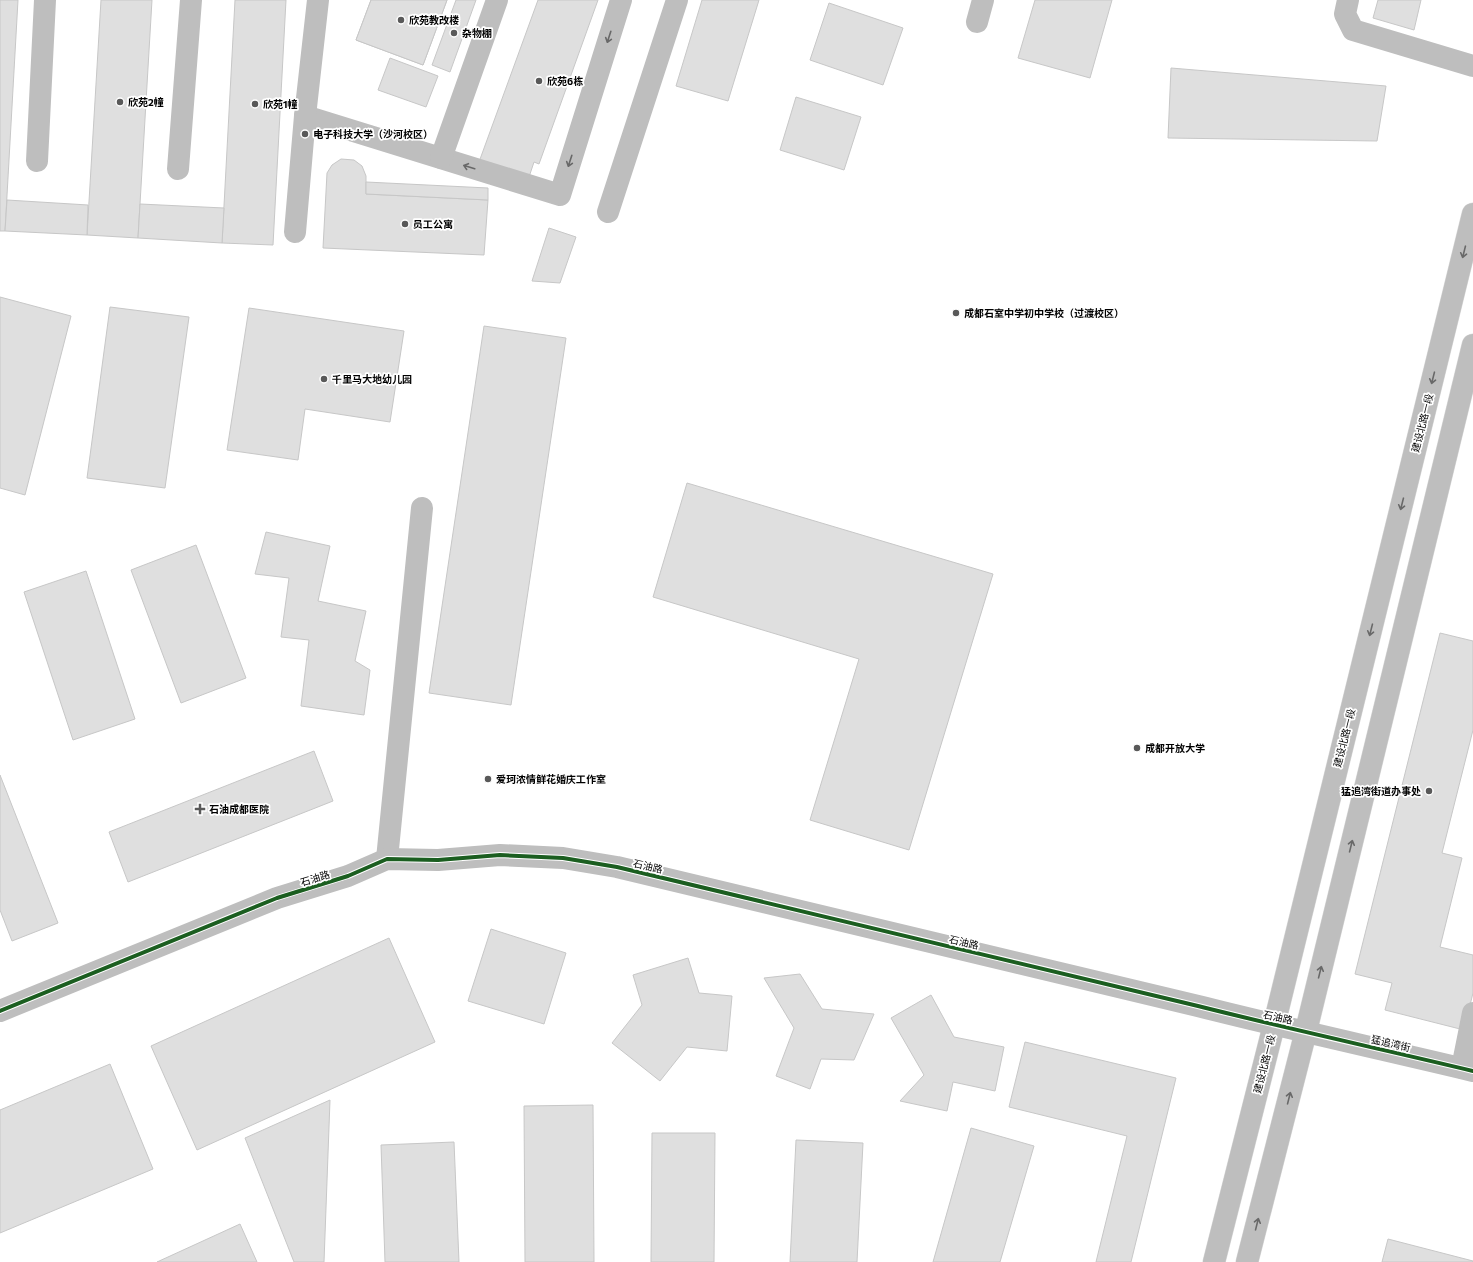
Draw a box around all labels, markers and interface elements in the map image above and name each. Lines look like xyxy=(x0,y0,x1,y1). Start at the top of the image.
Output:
place label: 欣苑教改楼 xyxy=(409,14,459,26)
marker: 欣苑教改楼 xyxy=(396,15,406,25)
place label: 杂物棚 xyxy=(462,27,492,39)
marker: 杂物棚 xyxy=(449,28,459,38)
one-way arrow xyxy=(605,31,612,44)
place label: 欣苑6栋 xyxy=(547,75,583,87)
marker: 欣苑6栋 xyxy=(534,76,544,86)
place label: 欣苑2幢 xyxy=(128,96,164,108)
marker: 欣苑2幢 xyxy=(115,97,125,107)
place label: 欣苑1幢 xyxy=(263,98,298,110)
marker: 欣苑1幢 xyxy=(250,99,260,109)
place label: 电子科技大学（沙河校区） xyxy=(313,128,433,140)
marker: 电子科技大学（沙河校区） xyxy=(300,129,310,139)
one-way arrow xyxy=(566,154,573,167)
one-way arrow xyxy=(463,163,476,170)
place label: 员工公寓 xyxy=(413,218,453,230)
marker: 员工公寓 xyxy=(400,219,410,229)
one-way arrow xyxy=(1459,245,1467,258)
place label: 成都石室中学初中学校（过渡校区） xyxy=(964,307,1124,319)
marker: 成都石室中学初中学校（过渡校区） xyxy=(951,308,961,318)
one-way arrow xyxy=(1429,371,1436,384)
place label: 千里马大地幼儿园 xyxy=(332,373,412,385)
marker: 千里马大地幼儿园 xyxy=(319,374,329,384)
street label: 建设北路一段 xyxy=(1409,392,1435,454)
one-way arrow xyxy=(1398,497,1405,510)
one-way arrow xyxy=(1366,624,1374,637)
street label: 建设北路一段 xyxy=(1331,707,1357,769)
place label: 成都开放大学 xyxy=(1145,742,1205,754)
marker: 成都开放大学 xyxy=(1132,743,1142,753)
place label: 爱珂浓情鲜花婚庆工作室 xyxy=(496,773,606,785)
marker: 爱珂浓情鲜花婚庆工作室 xyxy=(483,774,493,784)
place label: 猛追湾街道办事处 xyxy=(1341,785,1421,797)
marker: 猛追湾街道办事处 xyxy=(1424,786,1434,796)
marker: 石油成都医院 xyxy=(194,803,206,815)
place label: 石油成都医院 xyxy=(209,803,269,815)
one-way arrow xyxy=(1348,840,1355,853)
street label: 石油路 xyxy=(632,857,664,875)
street label: 石油路 xyxy=(299,868,331,888)
street label: 石油路 xyxy=(948,933,980,951)
one-way arrow xyxy=(1317,966,1325,979)
street label: 石油路 xyxy=(1262,1008,1294,1026)
street label: 建设北路一段 xyxy=(1251,1033,1277,1095)
street label: 猛追湾街 xyxy=(1370,1033,1412,1053)
one-way arrow xyxy=(1285,1092,1293,1105)
one-way arrow xyxy=(1253,1218,1261,1231)

